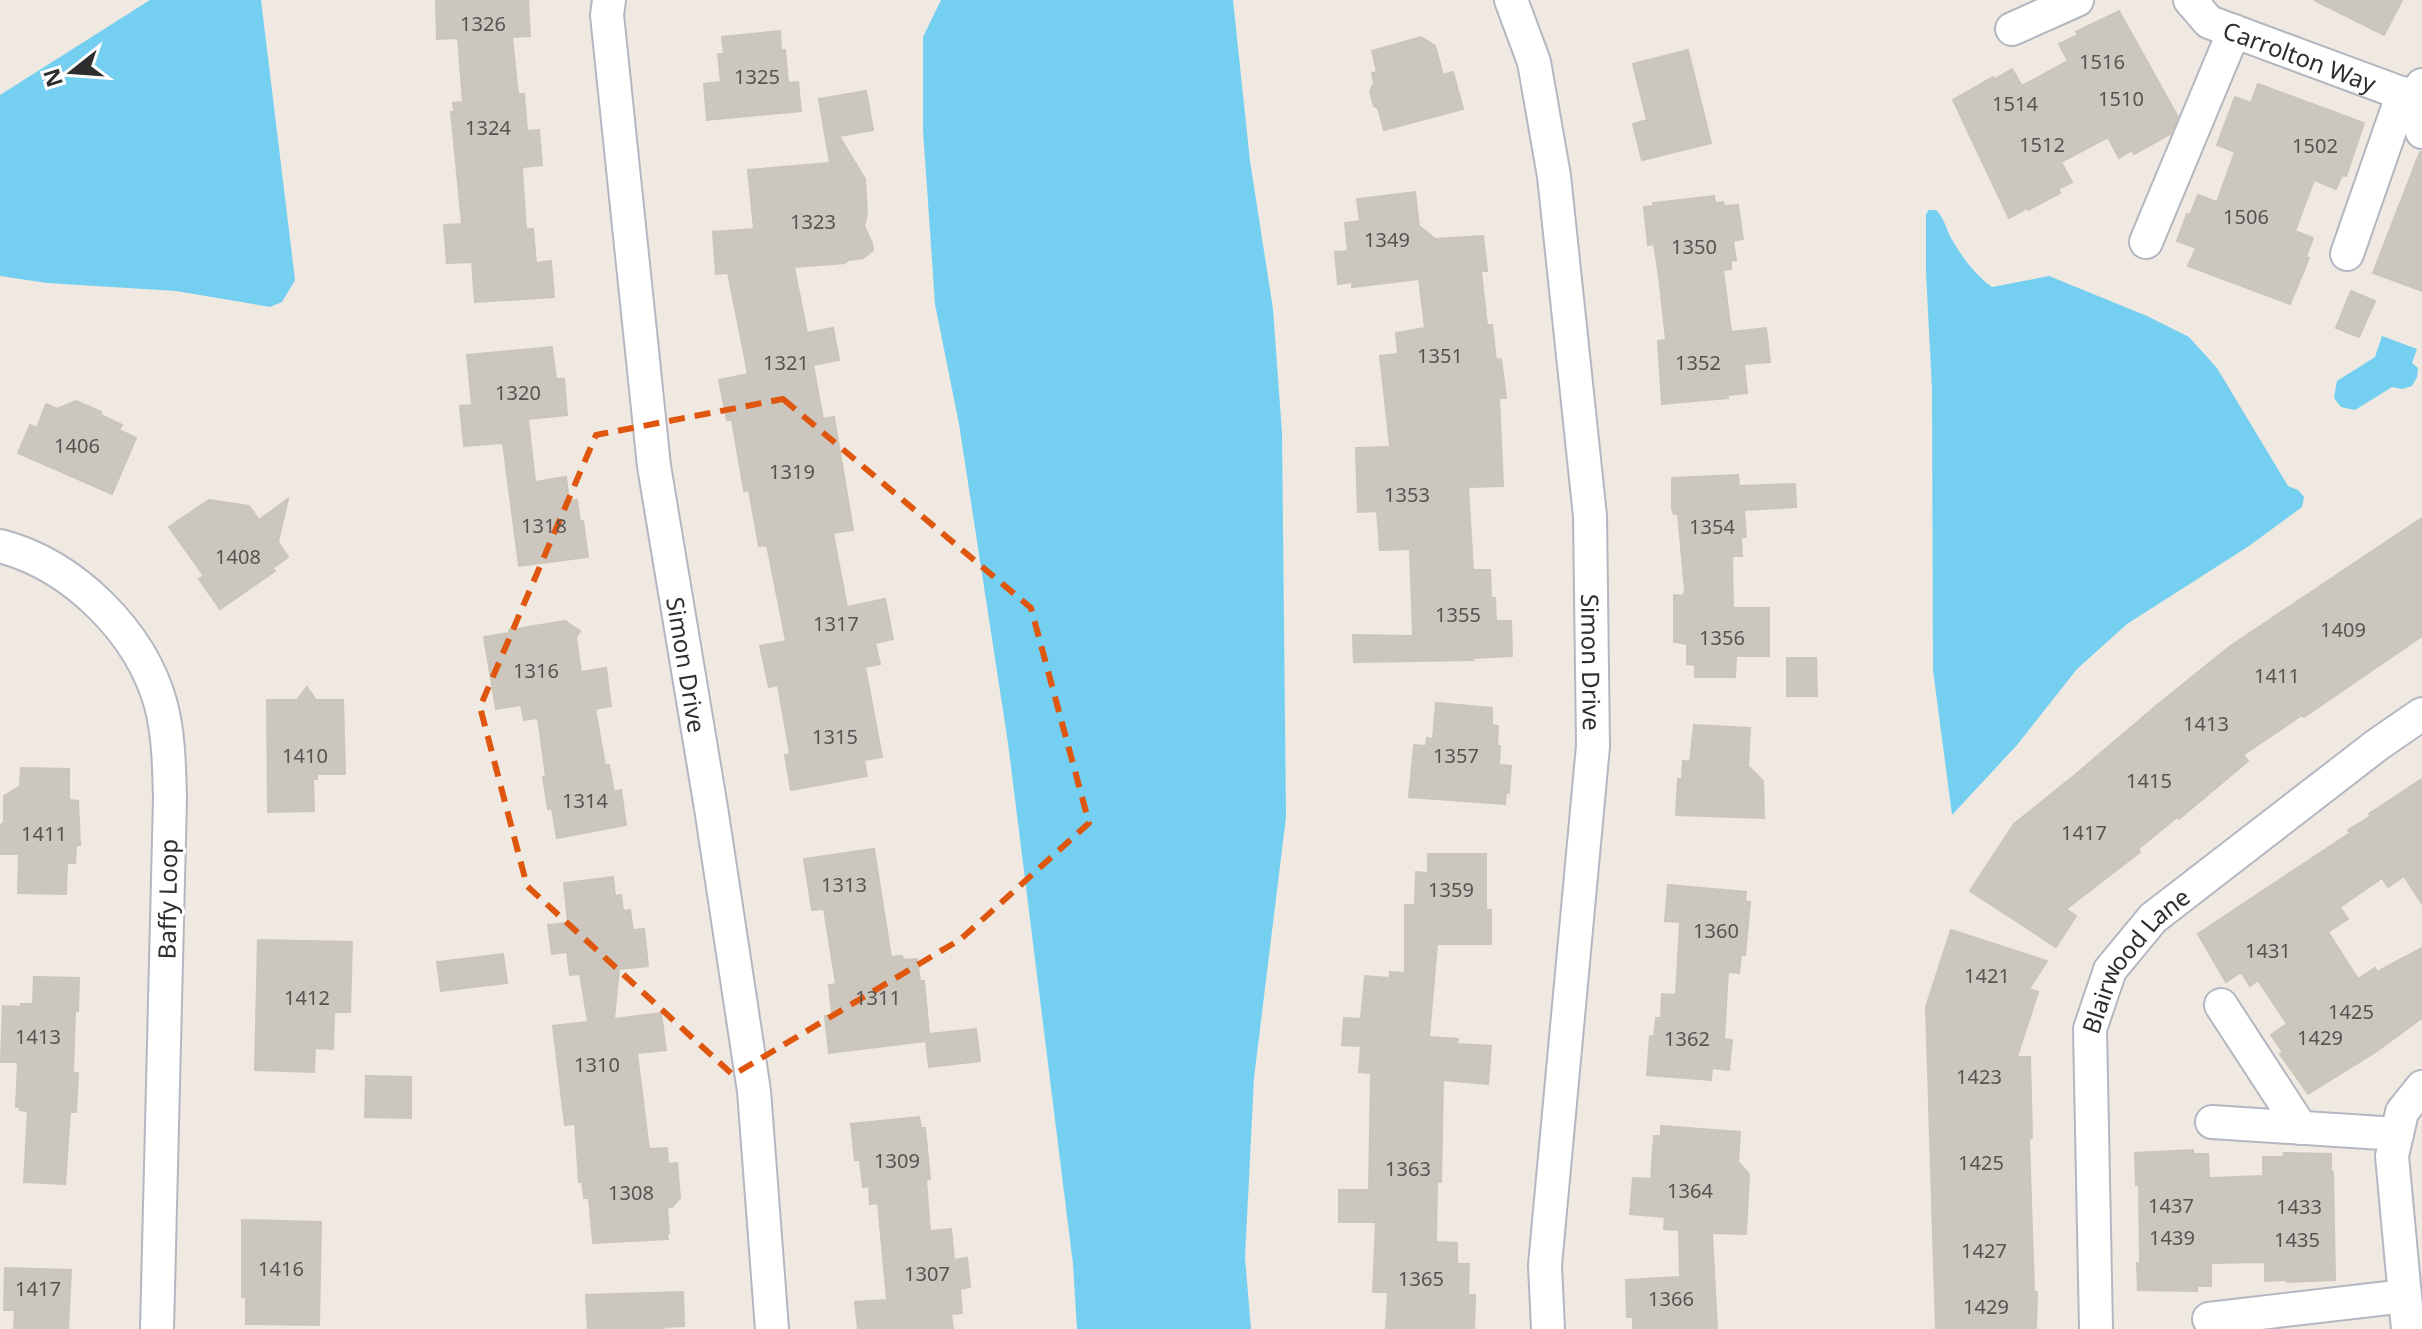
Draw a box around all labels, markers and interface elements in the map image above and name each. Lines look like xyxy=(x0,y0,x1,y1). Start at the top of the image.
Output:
house number: 1326 xyxy=(460,10,506,37)
street label: Carrolton Way xyxy=(2219,12,2382,99)
north arrow xyxy=(32,32,112,112)
house number: 1516 xyxy=(2079,48,2125,75)
house number: 1325 xyxy=(734,63,780,90)
text: N xyxy=(35,65,69,91)
house number: 1510 xyxy=(2098,85,2144,112)
house number: 1514 xyxy=(1992,90,2038,117)
house number: 1324 xyxy=(465,114,511,141)
house number: 1512 xyxy=(2019,131,2065,158)
house number: 1502 xyxy=(2292,132,2338,159)
house number: 1506 xyxy=(2223,203,2269,230)
house number: 1323 xyxy=(790,208,836,235)
house number: 1349 xyxy=(1364,226,1410,253)
house number: 1350 xyxy=(1671,233,1717,260)
house number: 1351 xyxy=(1417,342,1463,369)
house number: 1321 xyxy=(763,349,809,376)
house number: 1352 xyxy=(1675,349,1721,376)
house number: 1320 xyxy=(495,379,541,406)
house number: 1406 xyxy=(54,432,100,459)
house number: 1319 xyxy=(769,458,815,485)
house number: 1353 xyxy=(1384,481,1430,508)
house number: 1318 xyxy=(521,512,567,539)
house number: 1354 xyxy=(1689,513,1735,540)
house number: 1408 xyxy=(215,543,261,570)
street label: Simon Drive xyxy=(660,594,715,735)
street label: Simon Drive xyxy=(1575,594,1609,731)
house number: 1355 xyxy=(1435,601,1481,628)
house number: 1317 xyxy=(813,610,859,637)
house number: 1409 xyxy=(2320,616,2366,643)
house number: 1356 xyxy=(1699,624,1745,651)
house number: 1316 xyxy=(513,657,559,684)
house number: 1411 xyxy=(2254,662,2300,689)
house number: 1413 xyxy=(2183,710,2229,737)
house number: 1315 xyxy=(812,723,858,750)
house number: 1410 xyxy=(282,742,328,769)
house number: 1357 xyxy=(1433,742,1479,769)
house number: 1415 xyxy=(2126,767,2172,794)
house number: 1314 xyxy=(562,787,608,814)
house number: 1417 xyxy=(2061,819,2107,846)
house number: 1411 xyxy=(21,820,67,847)
street label: Baffy Loop xyxy=(149,839,185,959)
house number: 1313 xyxy=(821,871,867,898)
house number: 1359 xyxy=(1428,876,1474,903)
street label: Blairwood Lane xyxy=(2073,880,2196,1038)
house number: 1360 xyxy=(1693,917,1739,944)
house number: 1431 xyxy=(2245,937,2291,964)
house number: 1421 xyxy=(1964,962,2010,989)
house number: 1412 xyxy=(284,984,330,1011)
house number: 1311 xyxy=(855,984,901,1011)
house number: 1425 xyxy=(2328,998,2374,1025)
house number: 1413 xyxy=(15,1023,61,1050)
house number: 1429 xyxy=(2297,1024,2343,1051)
house number: 1362 xyxy=(1664,1025,1710,1052)
house number: 1310 xyxy=(574,1051,620,1078)
house number: 1423 xyxy=(1956,1063,2002,1090)
house number: 1309 xyxy=(874,1147,920,1174)
house number: 1425 xyxy=(1958,1149,2004,1176)
house number: 1363 xyxy=(1385,1155,1431,1182)
house number: 1364 xyxy=(1667,1177,1713,1204)
house number: 1308 xyxy=(608,1179,654,1206)
house number: 1437 xyxy=(2148,1192,2194,1219)
house number: 1433 xyxy=(2276,1193,2322,1220)
house number: 1439 xyxy=(2149,1224,2195,1251)
house number: 1435 xyxy=(2274,1226,2320,1253)
house number: 1427 xyxy=(1961,1237,2007,1264)
house number: 1416 xyxy=(258,1255,304,1282)
house number: 1307 xyxy=(904,1260,950,1287)
house number: 1365 xyxy=(1398,1265,1444,1292)
house number: 1417 xyxy=(15,1275,61,1302)
house number: 1366 xyxy=(1648,1285,1694,1312)
house number: 1429 xyxy=(1963,1293,2009,1320)

